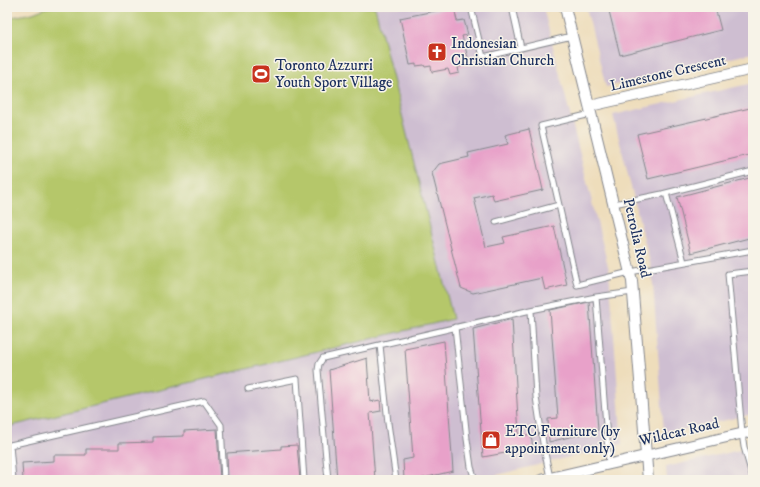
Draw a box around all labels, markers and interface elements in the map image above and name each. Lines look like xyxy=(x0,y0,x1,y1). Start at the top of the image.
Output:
place label: Indonesian Christian Church xyxy=(451,34,554,70)
church icon: Indonesian Christian Church xyxy=(426,41,448,63)
street label: Limestone Crescent xyxy=(608,50,728,96)
place label: Toronto Azzurri Youth Sport Village xyxy=(275,56,392,92)
sports icon: Toronto Azzurri Youth Sport Village xyxy=(250,63,272,85)
street label: Petrolia Road xyxy=(619,196,656,280)
street label: Wildcat Road xyxy=(636,413,721,451)
place label: ETC Furniture (by appointment only) xyxy=(505,422,621,458)
shop icon: ETC Furniture (by appointment only) xyxy=(480,429,502,451)

